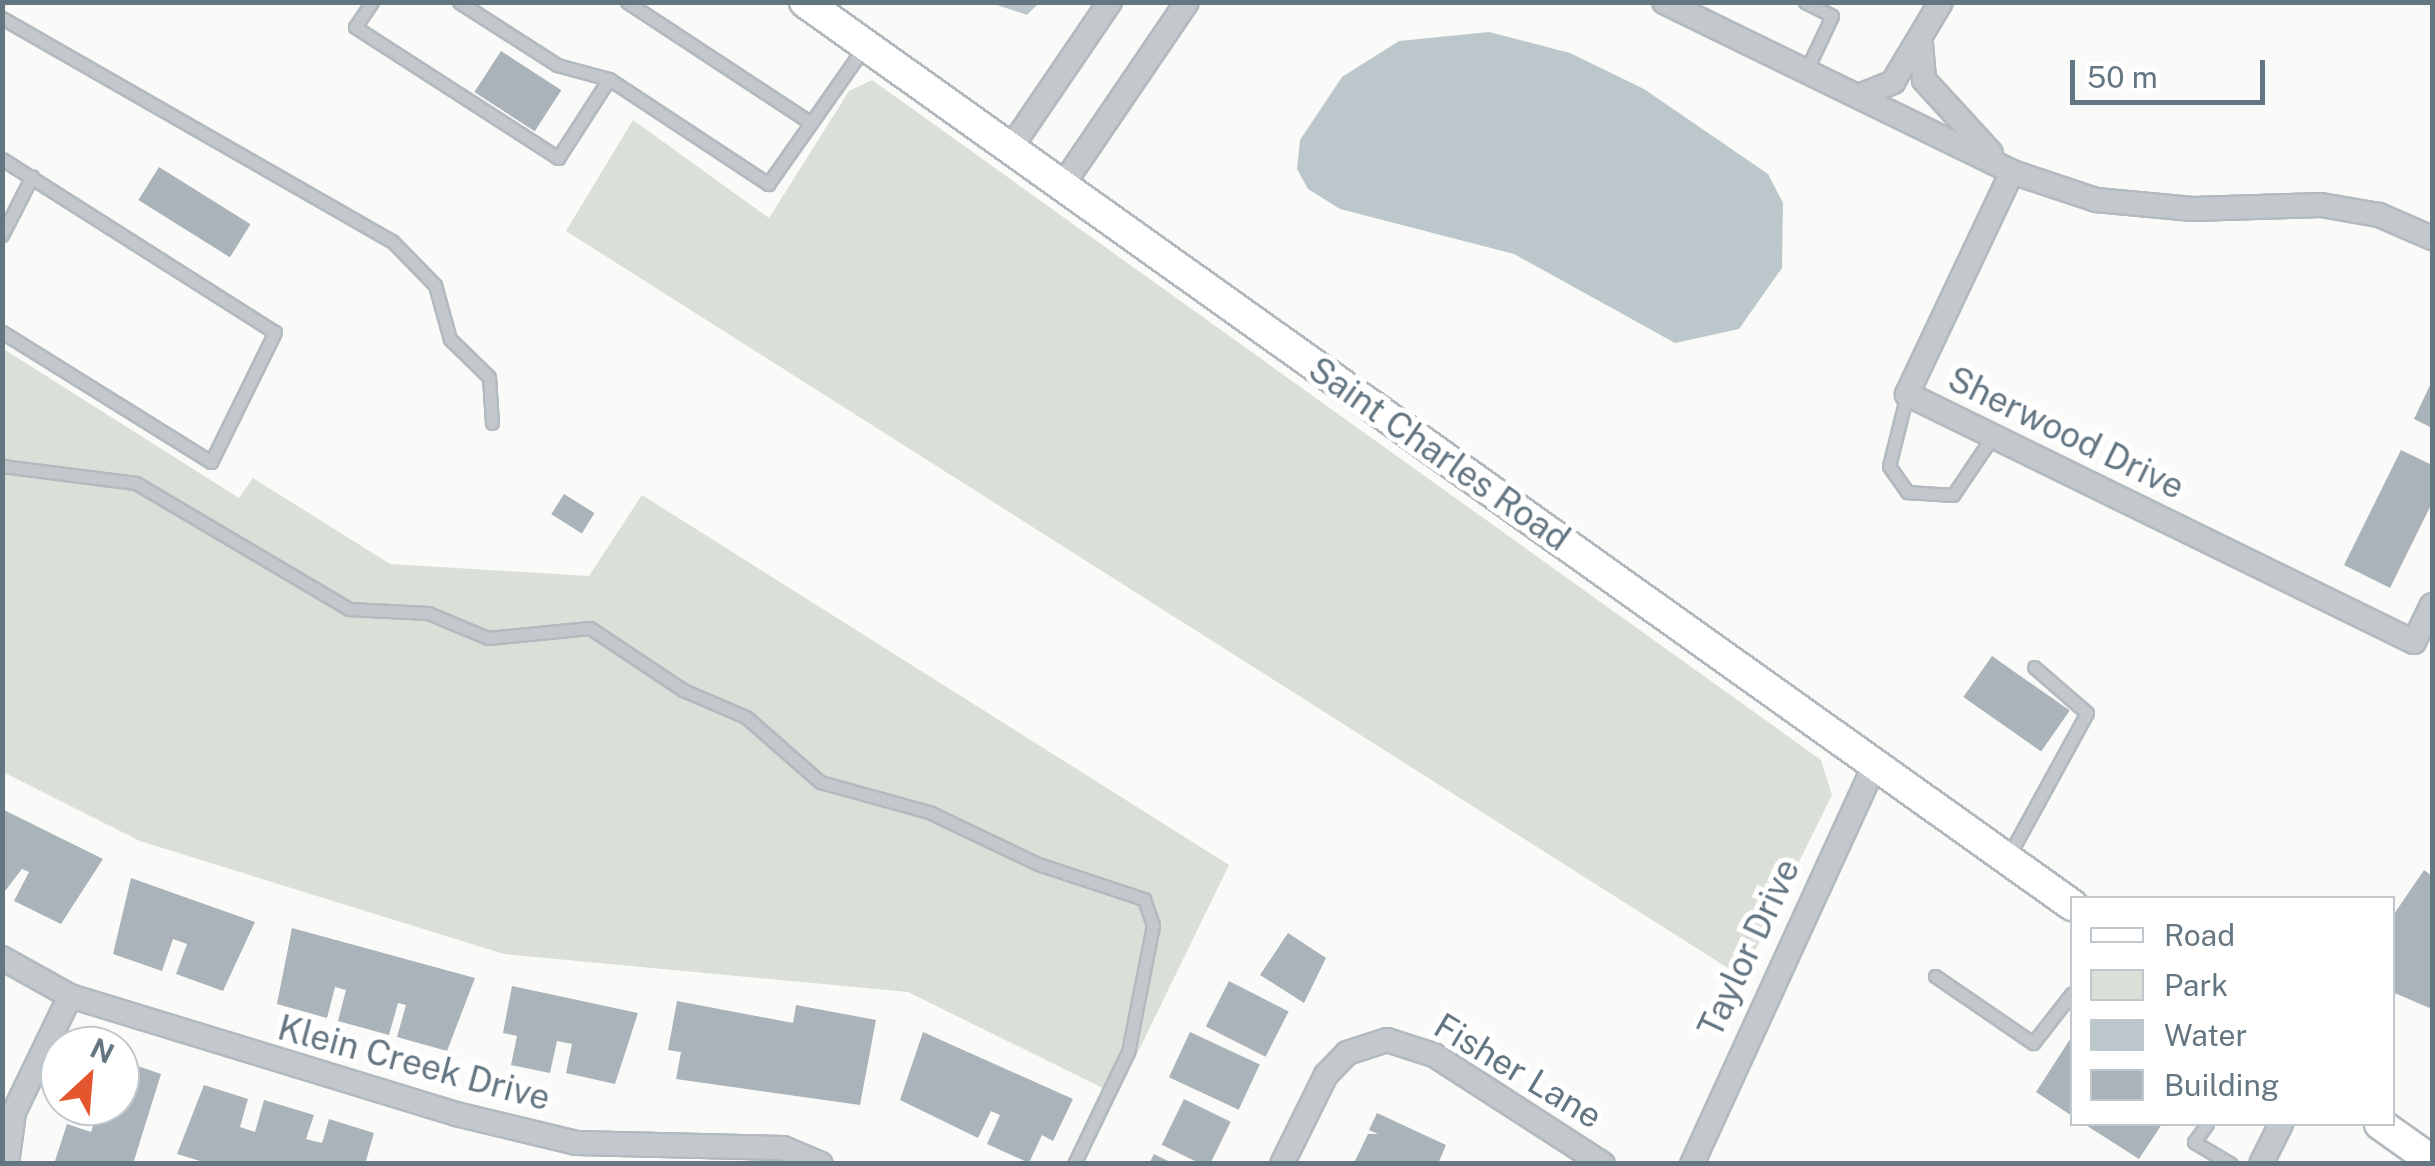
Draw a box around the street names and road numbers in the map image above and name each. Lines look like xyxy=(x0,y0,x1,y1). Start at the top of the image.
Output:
street label: Saint Charles Road xyxy=(1300,348,1578,560)
street label: Sherwood Drive xyxy=(1941,358,2191,508)
street label: Taylor Drive xyxy=(1689,852,1809,1044)
street label: Fisher Lane xyxy=(1426,1004,1610,1138)
street label: Klein Creek Drive xyxy=(273,1006,555,1120)

